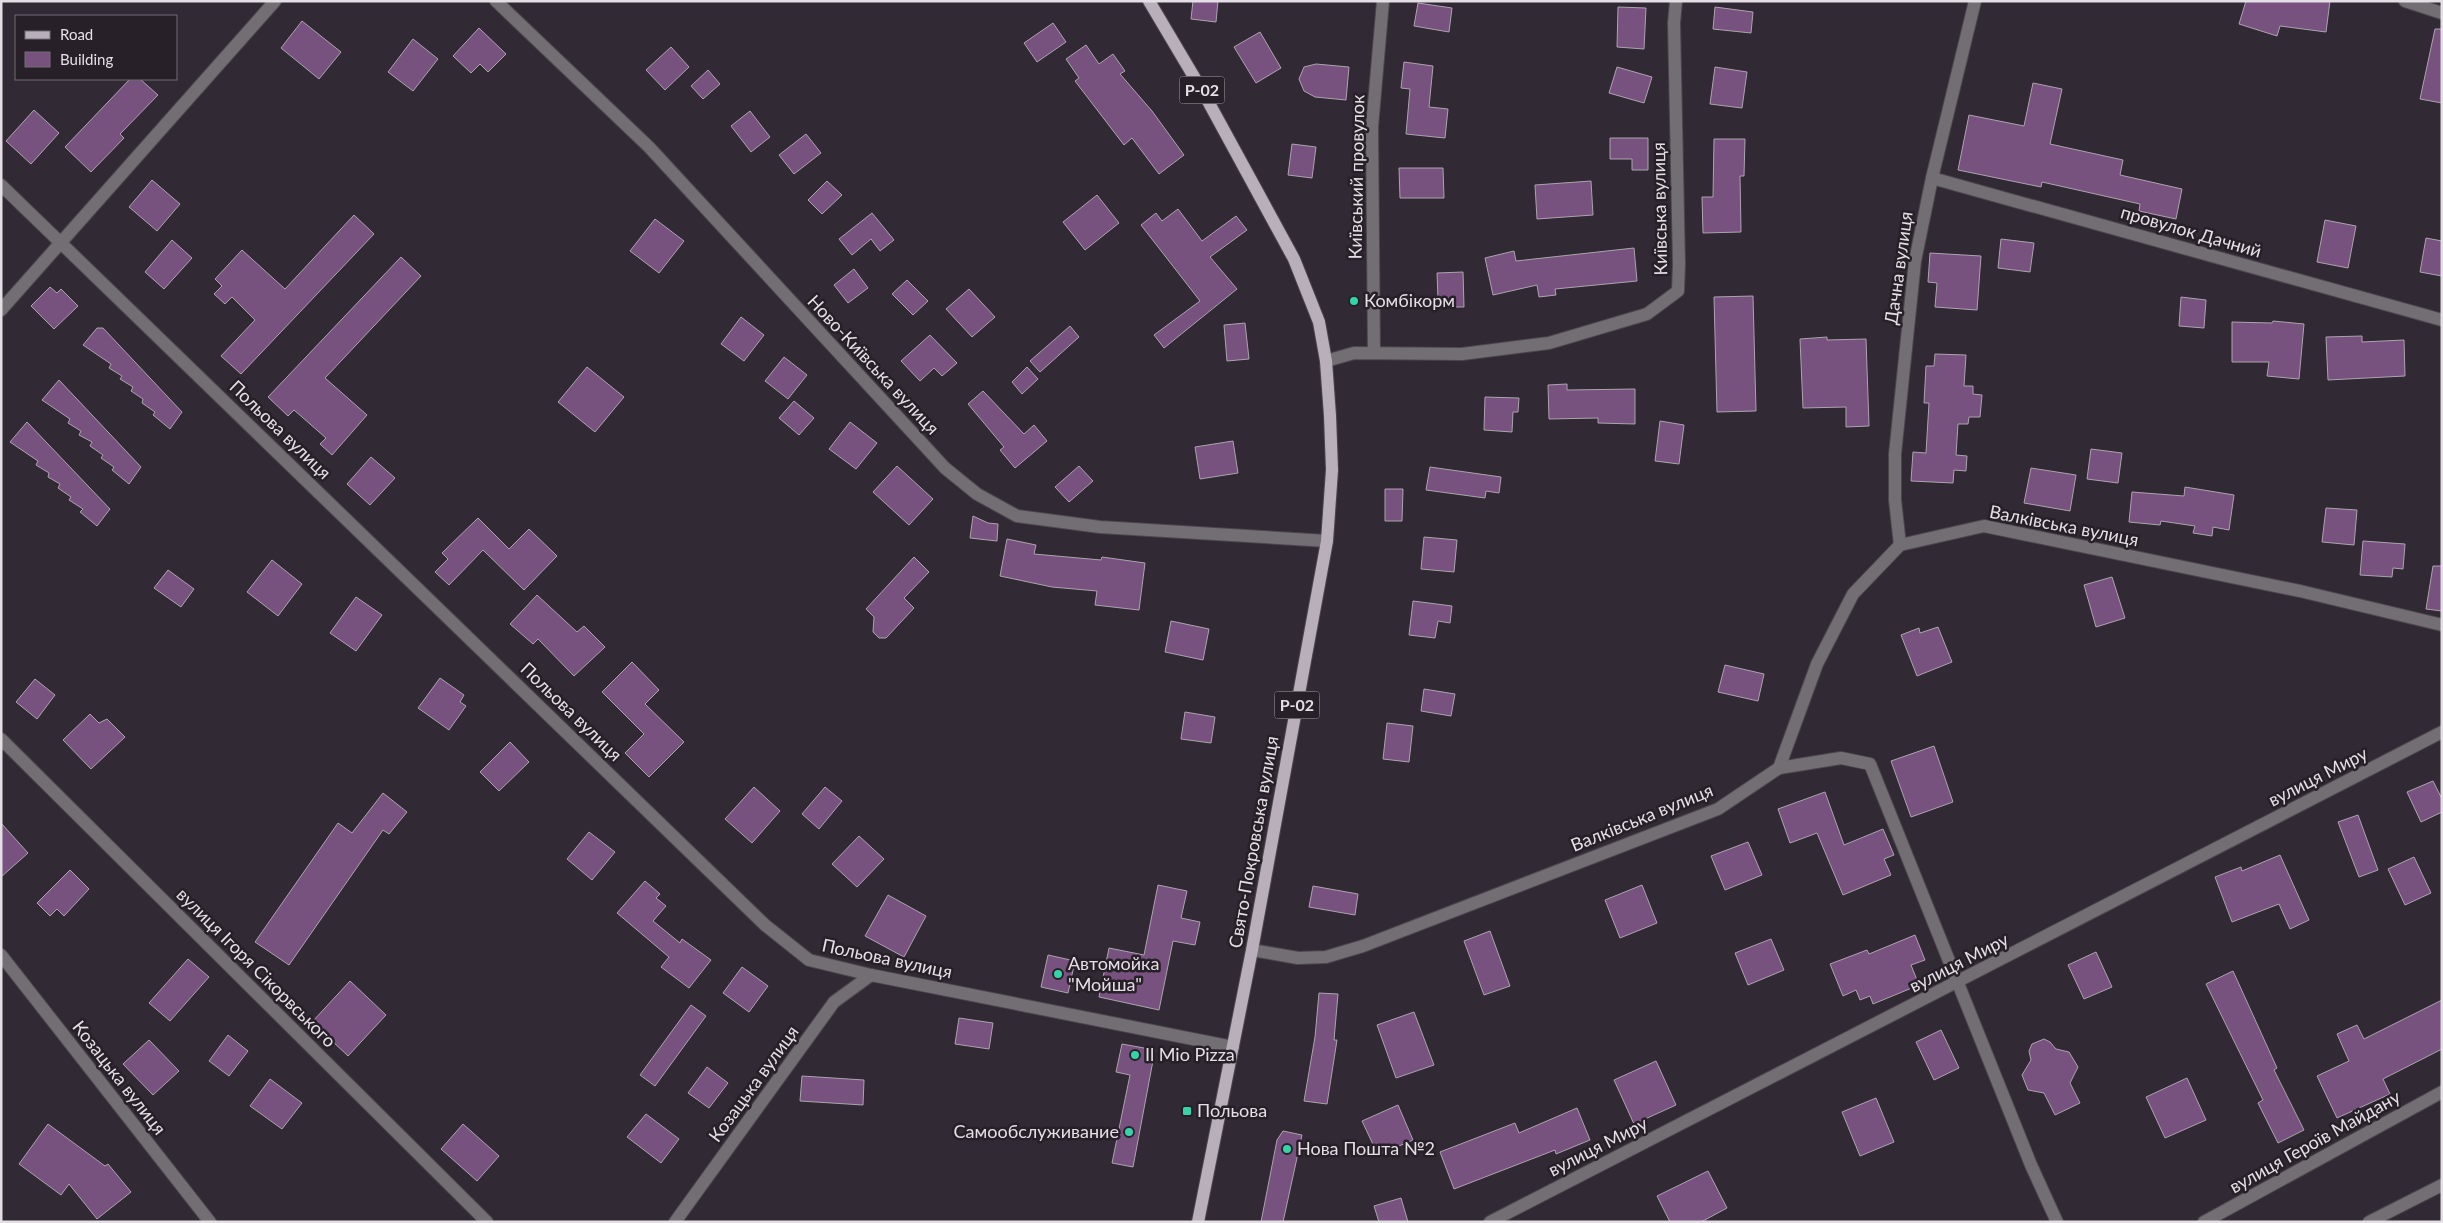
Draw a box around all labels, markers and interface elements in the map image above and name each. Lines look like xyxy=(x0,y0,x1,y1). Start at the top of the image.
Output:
legend xyxy=(15,15,178,80)
text: Road xyxy=(60,25,93,43)
text: Building xyxy=(60,50,113,68)
road number: Р-02 xyxy=(1180,76,1224,104)
street label: Київський провулок xyxy=(1344,94,1368,260)
street label: Київська вулиця xyxy=(1647,142,1671,276)
street label: провулок Дачний xyxy=(2118,200,2264,262)
street label: Дачна вулиця xyxy=(1879,210,1917,326)
place label: Комбікорм xyxy=(1364,289,1455,311)
street label: Ново-Київська вулиця xyxy=(803,290,944,439)
marker: Комбікорм xyxy=(1348,295,1360,307)
street label: Польова вулиця xyxy=(225,375,336,483)
street label: Валківська вулиця xyxy=(1988,500,2141,550)
street label: Польова вулиця xyxy=(516,657,627,765)
road number: Р-02 xyxy=(1274,692,1320,718)
street label: Свято-Покровська вулиця xyxy=(1224,734,1283,950)
street label: вулиця Миру xyxy=(2264,741,2371,811)
street label: Валківська вулиця xyxy=(1567,779,1716,856)
street label: вулиця Ігоря Сікорвського xyxy=(173,883,341,1051)
street label: вулиця Миру xyxy=(1905,927,2012,997)
street label: Польова вулиця xyxy=(820,933,954,983)
place label: Автомойка "Мойша" xyxy=(1068,952,1159,995)
marker: Автомойка "Мойша" xyxy=(1052,968,1064,980)
street label: Козацька вулиця xyxy=(68,1016,171,1139)
street label: Козацька вулиця xyxy=(704,1021,803,1146)
place label: Il Mio Pizza xyxy=(1145,1043,1235,1065)
marker: Il Mio Pizza xyxy=(1129,1049,1141,1061)
street label: вулиця Героїв Майдану xyxy=(2225,1085,2404,1197)
place label: Польова xyxy=(1197,1099,1267,1121)
marker: Польова xyxy=(1181,1105,1193,1117)
street label: вулиця Миру xyxy=(1544,1111,1651,1181)
place label: Самообслуживание xyxy=(954,1120,1119,1142)
marker: Самообслуживание xyxy=(1123,1126,1135,1138)
place label: Нова Пошта №2 xyxy=(1297,1137,1435,1159)
marker: Нова Пошта №2 xyxy=(1281,1143,1293,1155)

